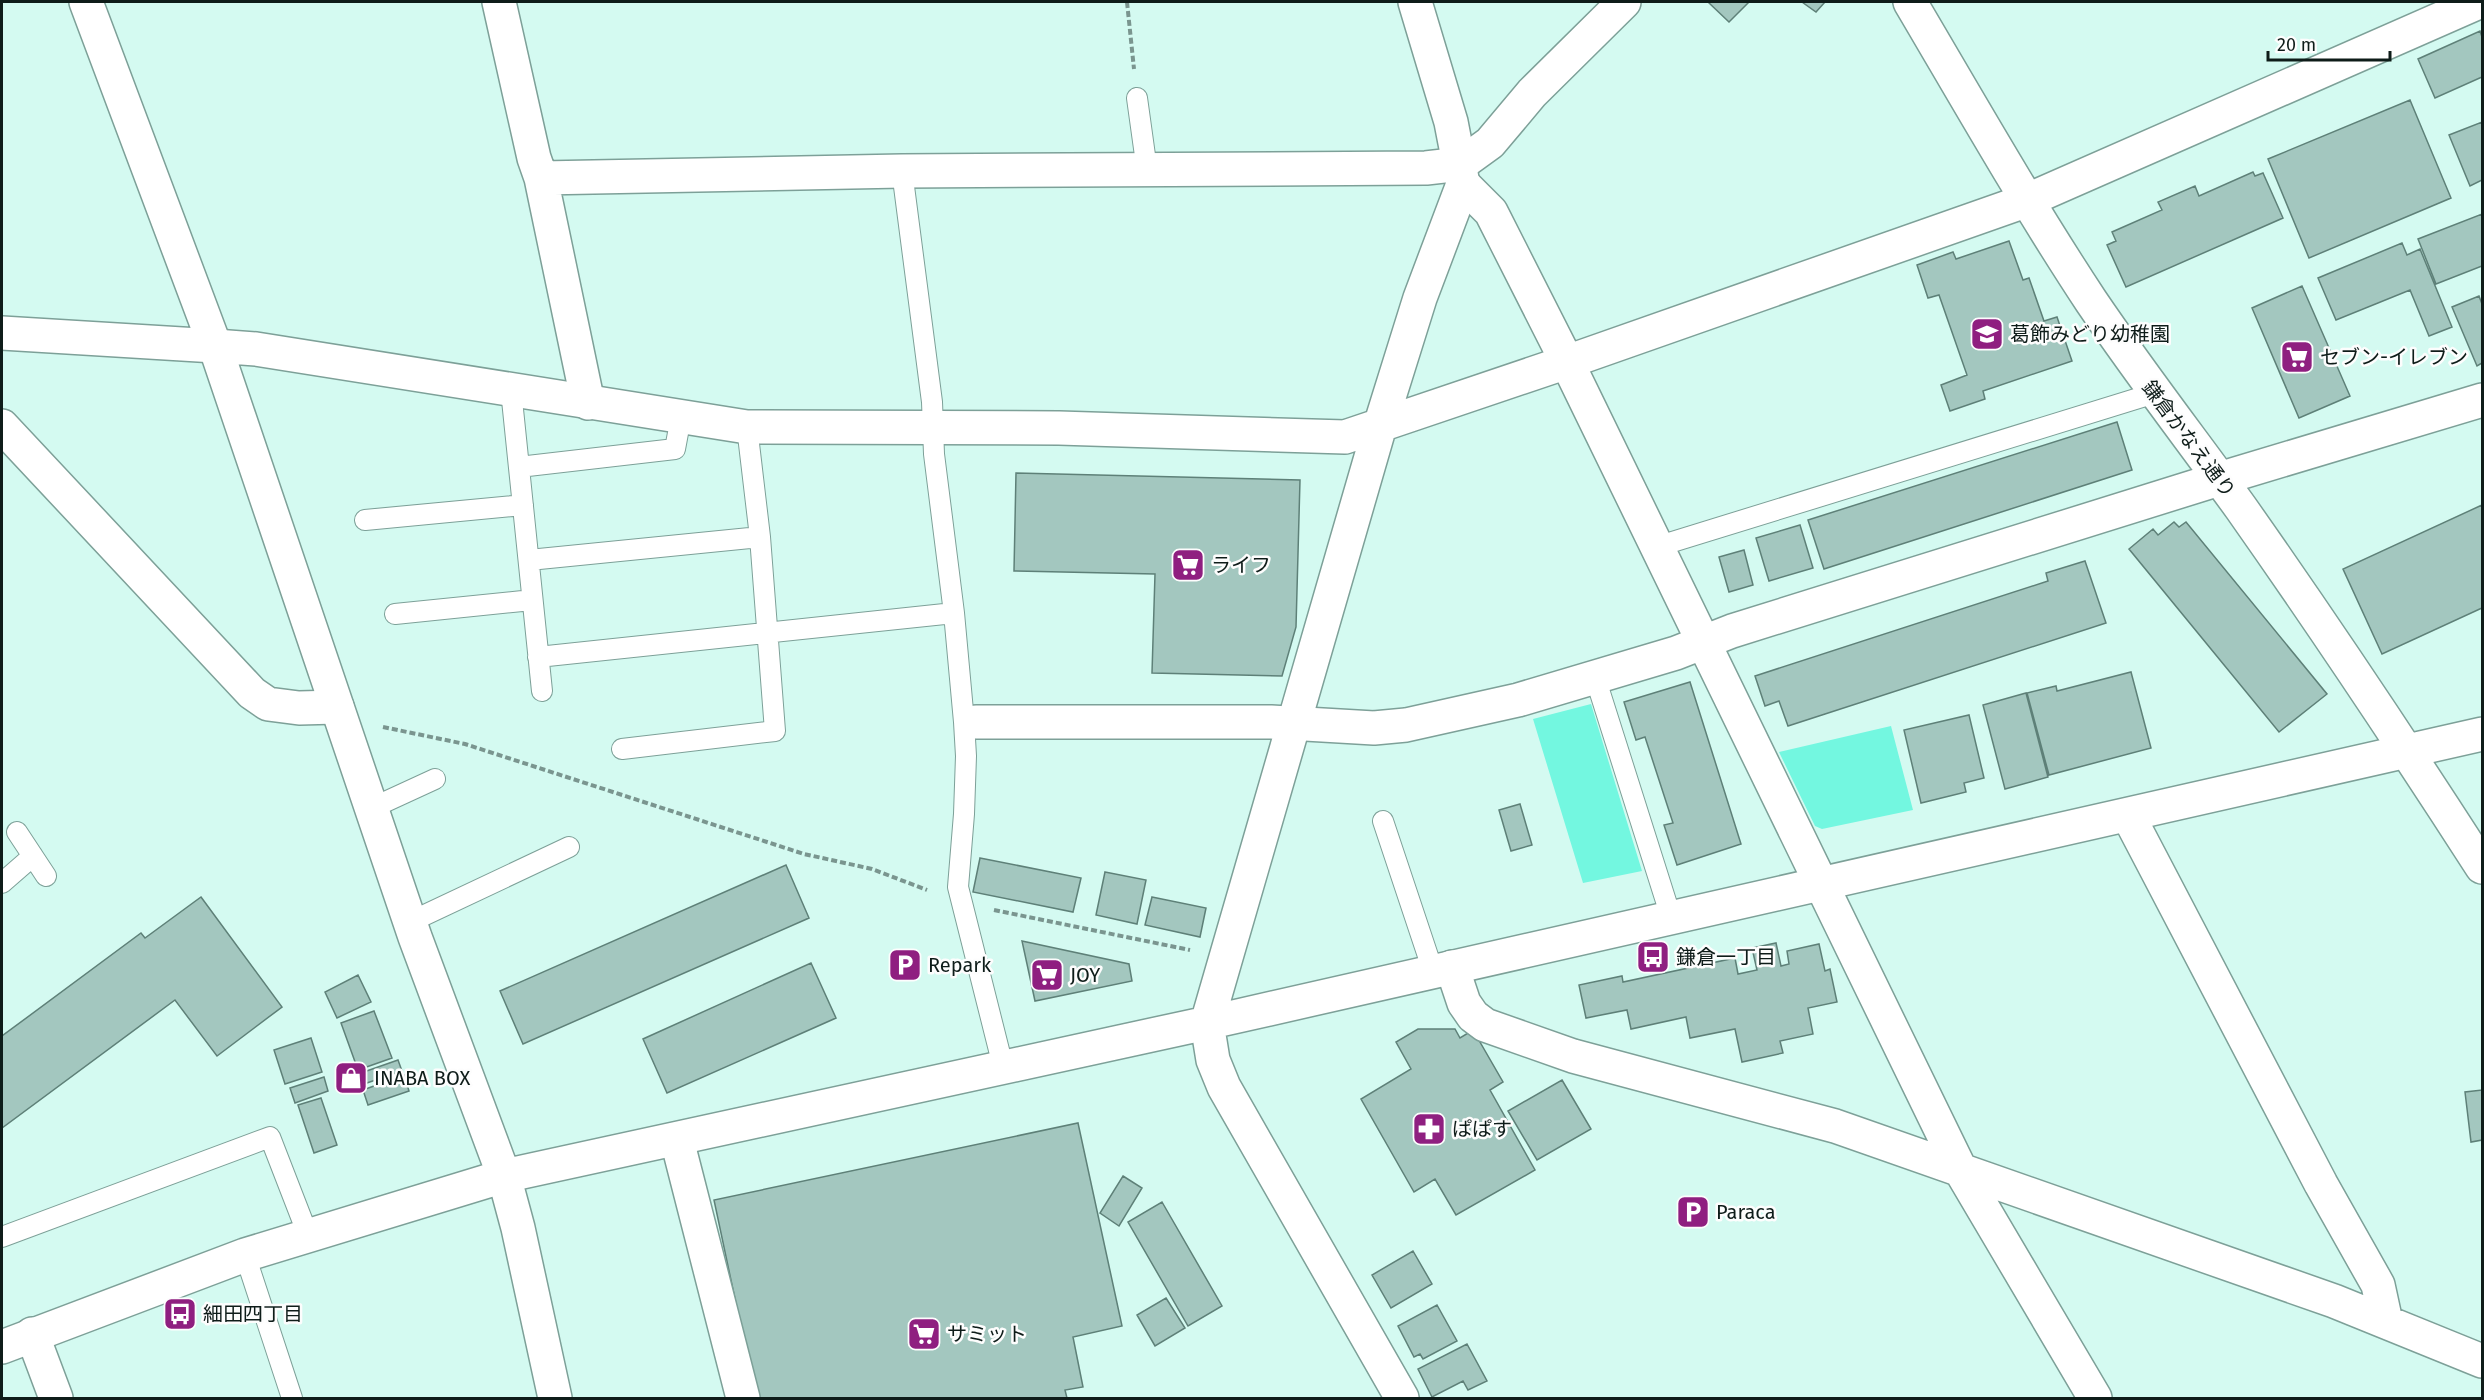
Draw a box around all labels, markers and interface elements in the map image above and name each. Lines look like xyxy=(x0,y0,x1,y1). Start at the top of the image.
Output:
scale bar xyxy=(2268,24,2390,62)
text: 20 m xyxy=(2277,34,2316,56)
school or university icon: 葛飾みどり幼稚園 xyxy=(1969,316,2005,352)
place label: 葛飾みどり幼稚園 xyxy=(2010,322,2170,346)
supermarket icon: セブン-イレブン xyxy=(2279,339,2315,375)
place label: セブン-イレブン xyxy=(2320,345,2468,369)
street label: 鎌倉かなえ通り xyxy=(2137,376,2241,502)
supermarket icon: ライフ xyxy=(1170,547,1206,583)
place label: ライフ xyxy=(1211,553,1271,577)
bus stop icon: 鎌倉一丁目 xyxy=(1635,939,1671,975)
place label: 鎌倉一丁目 xyxy=(1676,945,1776,969)
parking icon: Repark xyxy=(887,947,923,983)
place label: Repark xyxy=(928,953,992,977)
supermarket icon: JOY xyxy=(1029,957,1065,993)
place label: JOY xyxy=(1070,963,1100,987)
shop icon: INABA BOX xyxy=(333,1060,369,1096)
place label: INABA BOX xyxy=(374,1066,471,1090)
pharmacy icon: ぱぱす xyxy=(1411,1111,1447,1147)
place label: ぱぱす xyxy=(1452,1117,1512,1141)
parking icon: Paraca xyxy=(1675,1194,1711,1230)
place label: Paraca xyxy=(1716,1200,1776,1224)
bus stop icon: 細田四丁目 xyxy=(162,1296,198,1332)
place label: 細田四丁目 xyxy=(203,1302,303,1326)
supermarket icon: サミット xyxy=(906,1316,942,1352)
place label: サミット xyxy=(947,1322,1027,1346)

